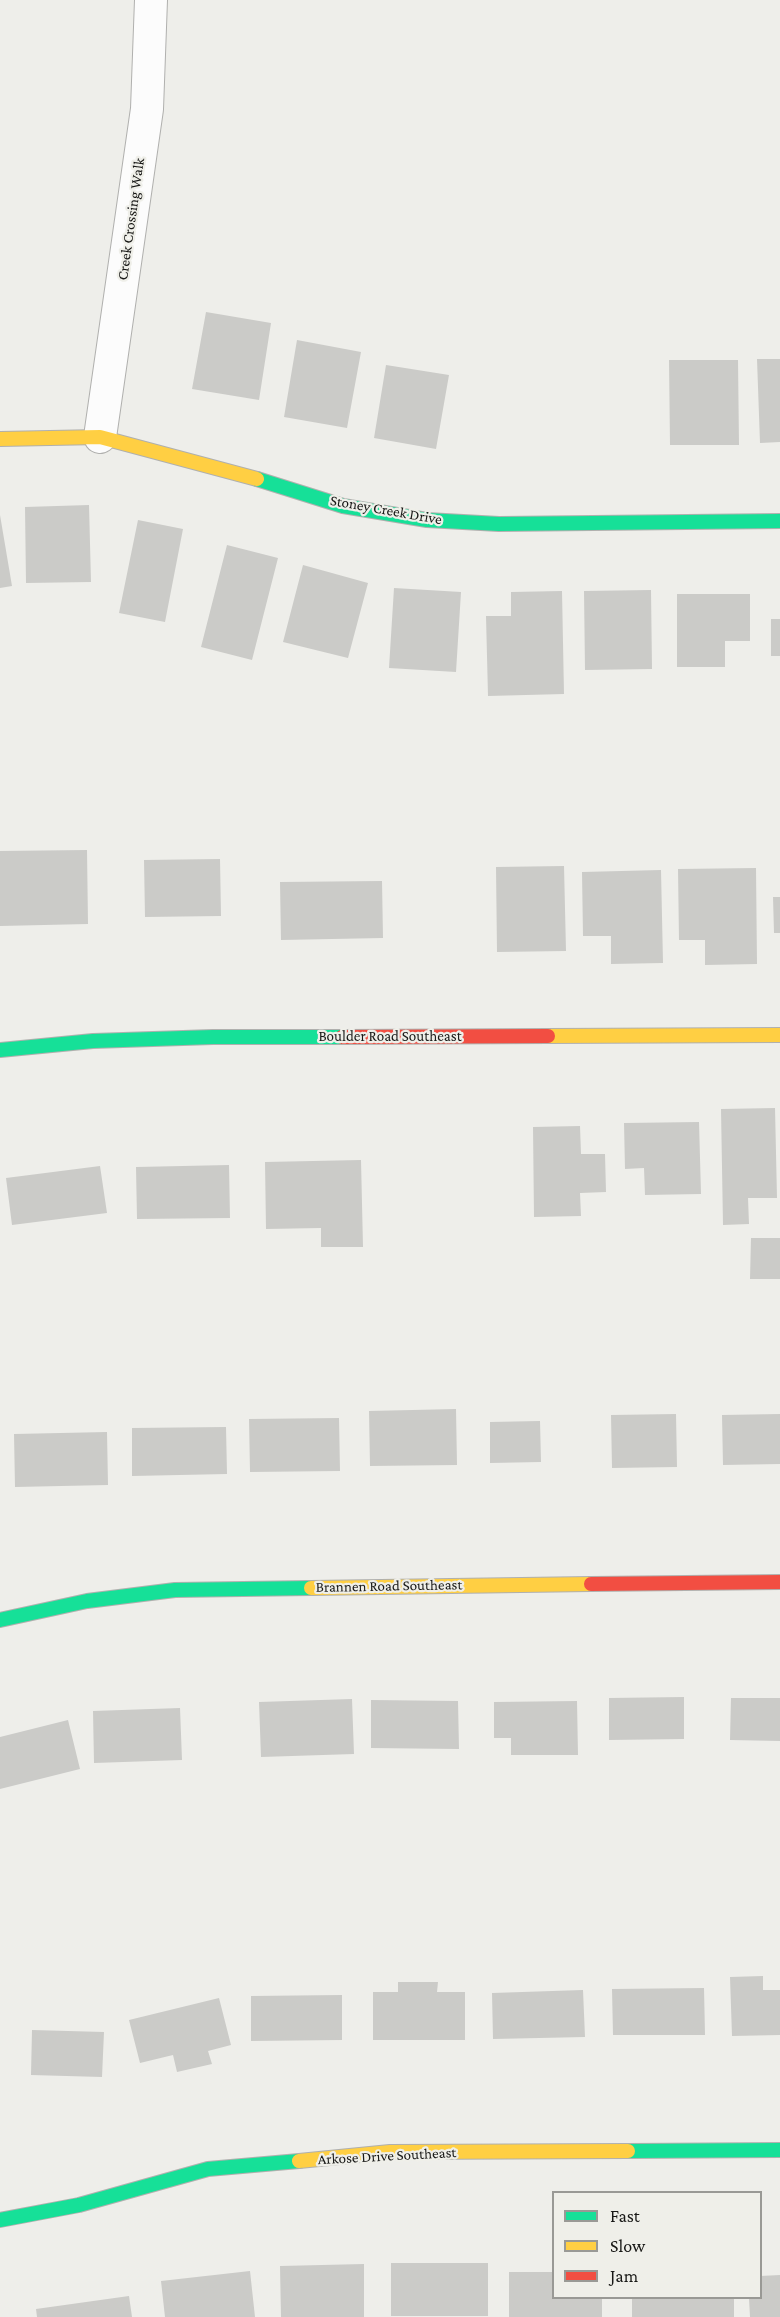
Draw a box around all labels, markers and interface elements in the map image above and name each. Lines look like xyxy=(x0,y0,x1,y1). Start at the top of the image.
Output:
street label: Creek Crossing Walk xyxy=(114,157,148,281)
street label: Stoney Creek Drive xyxy=(329,491,443,529)
street label: Boulder Road Southeast xyxy=(318,1027,462,1045)
street label: Brannen Road Southeast xyxy=(315,1576,463,1596)
street label: Arkose Drive Southeast xyxy=(317,2143,457,2169)
legend xyxy=(552,2191,762,2299)
text: Fast xyxy=(610,2206,640,2226)
text: Slow xyxy=(610,2236,645,2256)
text: Jam xyxy=(610,2266,638,2286)

